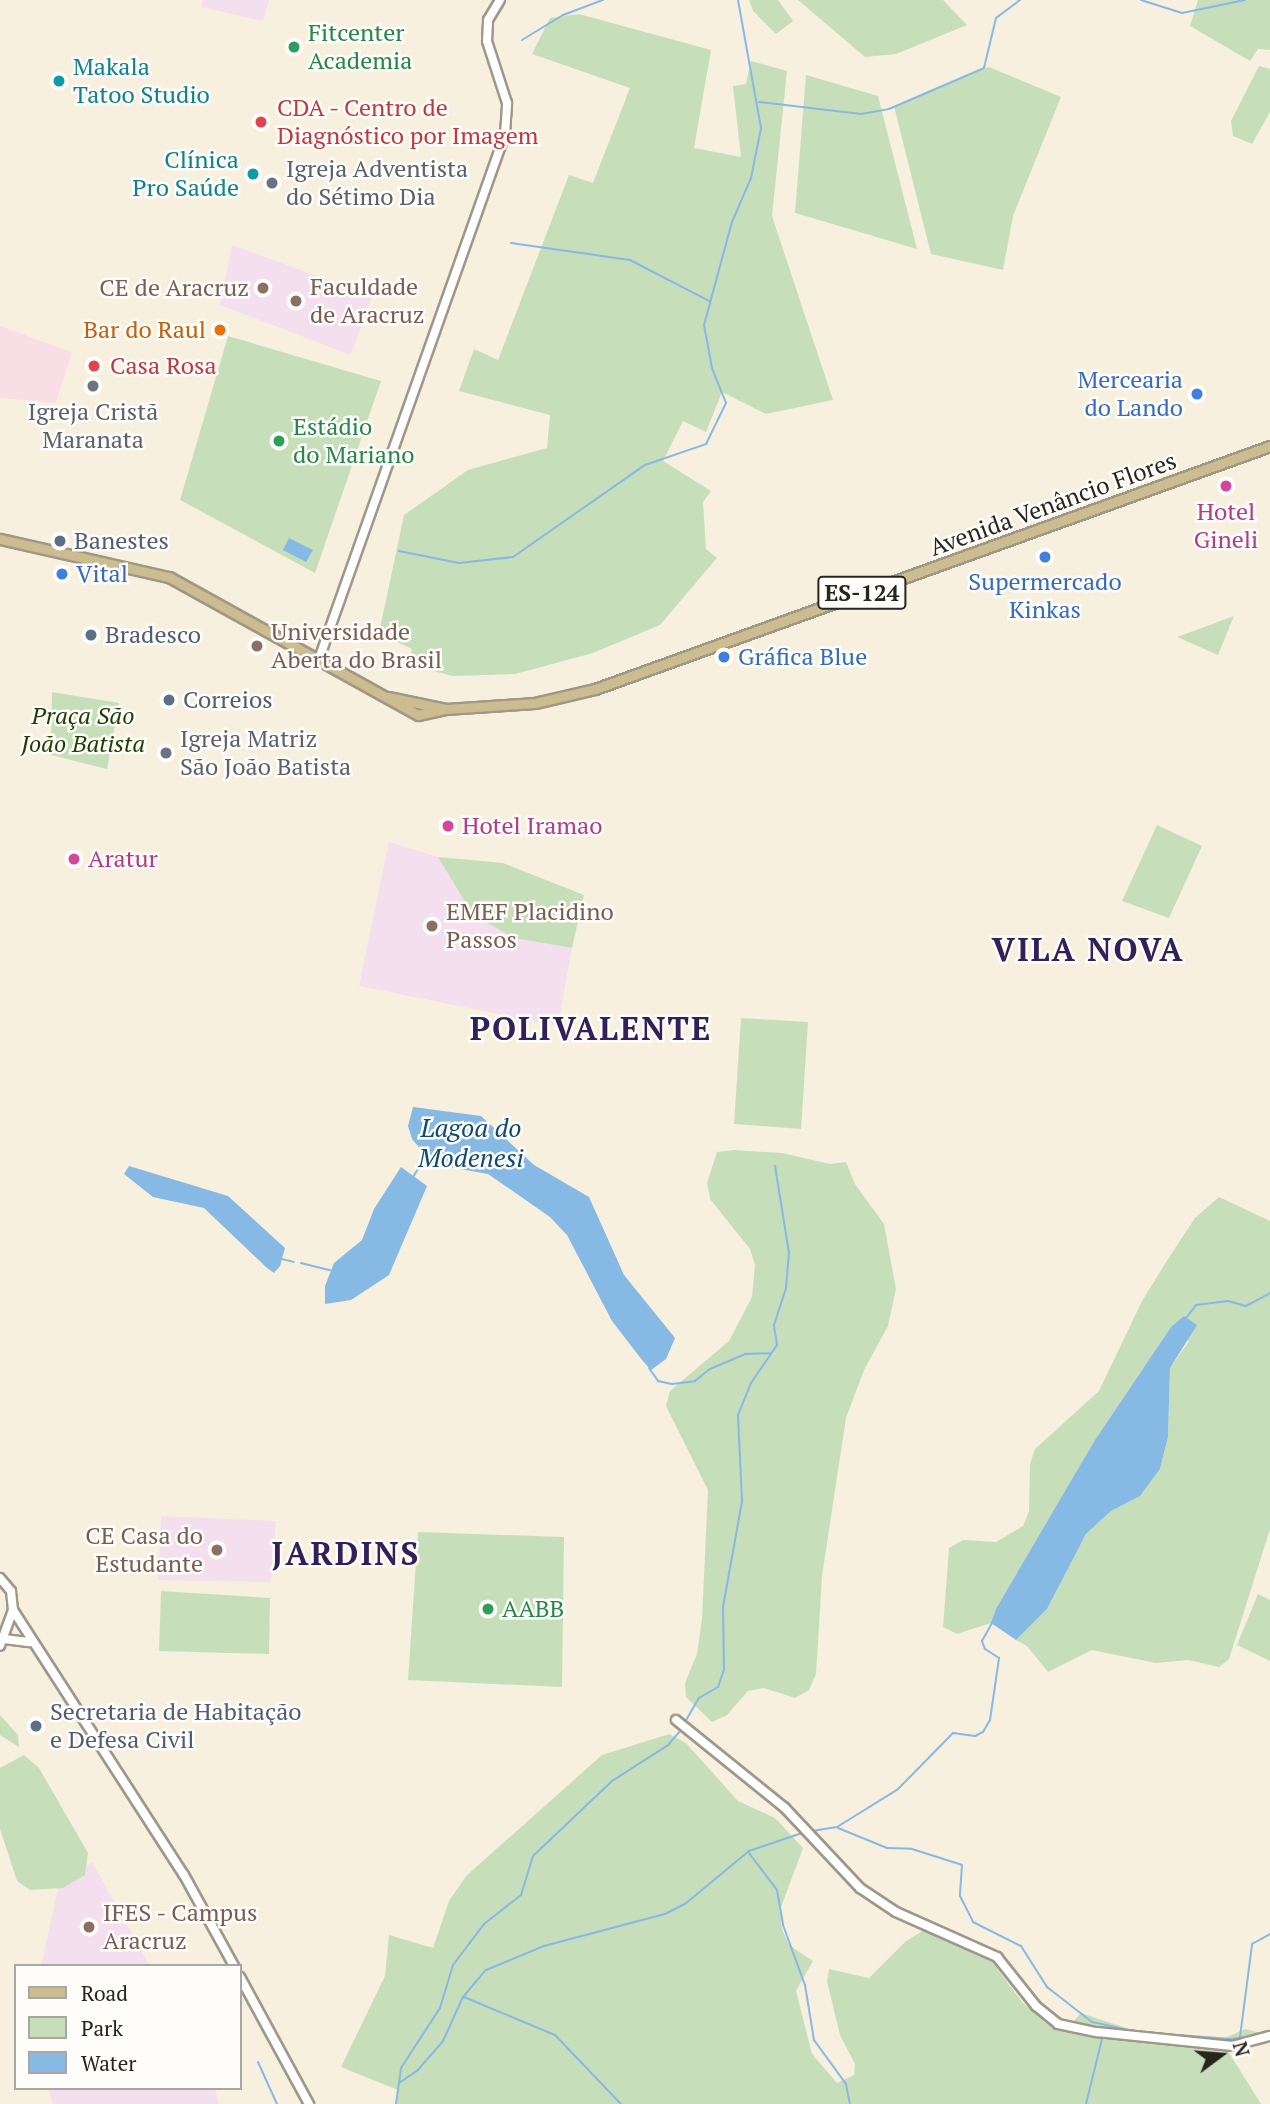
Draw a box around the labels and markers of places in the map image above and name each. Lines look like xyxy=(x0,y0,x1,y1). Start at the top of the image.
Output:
place label: Fitcenter Academia xyxy=(308,19,412,75)
marker: Fitcenter Academia xyxy=(286,39,302,55)
place label: Makala Tatoo Studio xyxy=(73,53,210,109)
marker: Makala Tatoo Studio xyxy=(51,73,67,89)
place label: CDA - Centro de Diagnóstico por Imagem xyxy=(277,94,538,150)
marker: CDA - Centro de Diagnóstico por Imagem xyxy=(251,112,271,132)
place label: Clínica Pro Saúde xyxy=(132,146,239,202)
place label: Igreja Adventista do Sétimo Dia xyxy=(286,155,469,211)
marker: Clínica Pro Saúde xyxy=(245,166,261,182)
marker: Igreja Adventista do Sétimo Dia xyxy=(264,175,280,191)
place label: Faculdade de Aracruz xyxy=(310,273,425,329)
place label: CE de Aracruz xyxy=(99,274,249,302)
marker: CE de Aracruz xyxy=(255,280,271,296)
marker: Faculdade de Aracruz xyxy=(288,293,304,309)
place label: Bar do Raul xyxy=(83,316,206,344)
marker: Bar do Raul xyxy=(212,322,228,338)
place label: Casa Rosa xyxy=(110,352,217,380)
marker: Casa Rosa xyxy=(84,356,104,376)
place label: Mercearia do Lando xyxy=(1077,366,1183,422)
marker: Igreja Cristã Maranata xyxy=(85,378,101,394)
marker: Mercearia do Lando xyxy=(1189,386,1205,402)
place label: Igreja Cristã Maranata xyxy=(28,398,158,454)
place label: Estádio do Mariano xyxy=(293,413,414,469)
marker: Estádio do Mariano xyxy=(271,433,287,449)
marker: Hotel Gineli xyxy=(1218,478,1234,494)
place label: Hotel Gineli xyxy=(1194,498,1258,554)
place label: Banestes xyxy=(74,527,169,555)
marker: Banestes xyxy=(52,533,68,549)
marker: Supermercado Kinkas xyxy=(1037,549,1053,565)
place label: Vital xyxy=(76,560,128,588)
marker: Vital xyxy=(54,566,70,582)
place label: Supermercado Kinkas xyxy=(968,568,1122,624)
place label: Universidade Aberta do Brasil xyxy=(271,618,442,674)
place label: Bradesco xyxy=(105,621,201,649)
marker: Bradesco xyxy=(83,627,99,643)
marker: Universidade Aberta do Brasil xyxy=(249,638,265,654)
place label: Gráfica Blue xyxy=(738,643,867,671)
marker: Gráfica Blue xyxy=(716,649,732,665)
place label: Correios xyxy=(183,686,273,714)
marker: Correios xyxy=(161,692,177,708)
place label: Igreja Matriz São João Batista xyxy=(180,725,351,781)
marker: Igreja Matriz São João Batista xyxy=(158,745,174,761)
place label: Hotel Iramao xyxy=(462,812,602,840)
marker: Hotel Iramao xyxy=(440,818,456,834)
place label: Aratur xyxy=(88,845,158,873)
marker: Aratur xyxy=(66,851,82,867)
place label: EMEF Placidino Passos xyxy=(446,898,614,954)
marker: EMEF Placidino Passos xyxy=(424,918,440,934)
place label: CE Casa do Estudante xyxy=(85,1522,203,1578)
marker: CE Casa do Estudante xyxy=(209,1542,225,1558)
place label: AABB xyxy=(502,1595,564,1623)
marker: AABB xyxy=(480,1601,496,1617)
place label: Secretaria de Habitação e Defesa Civil xyxy=(50,1698,302,1754)
marker: Secretaria de Habitação e Defesa Civil xyxy=(28,1718,44,1734)
place label: IFES - Campus Aracruz xyxy=(103,1899,259,1955)
marker: IFES - Campus Aracruz xyxy=(81,1919,97,1935)

